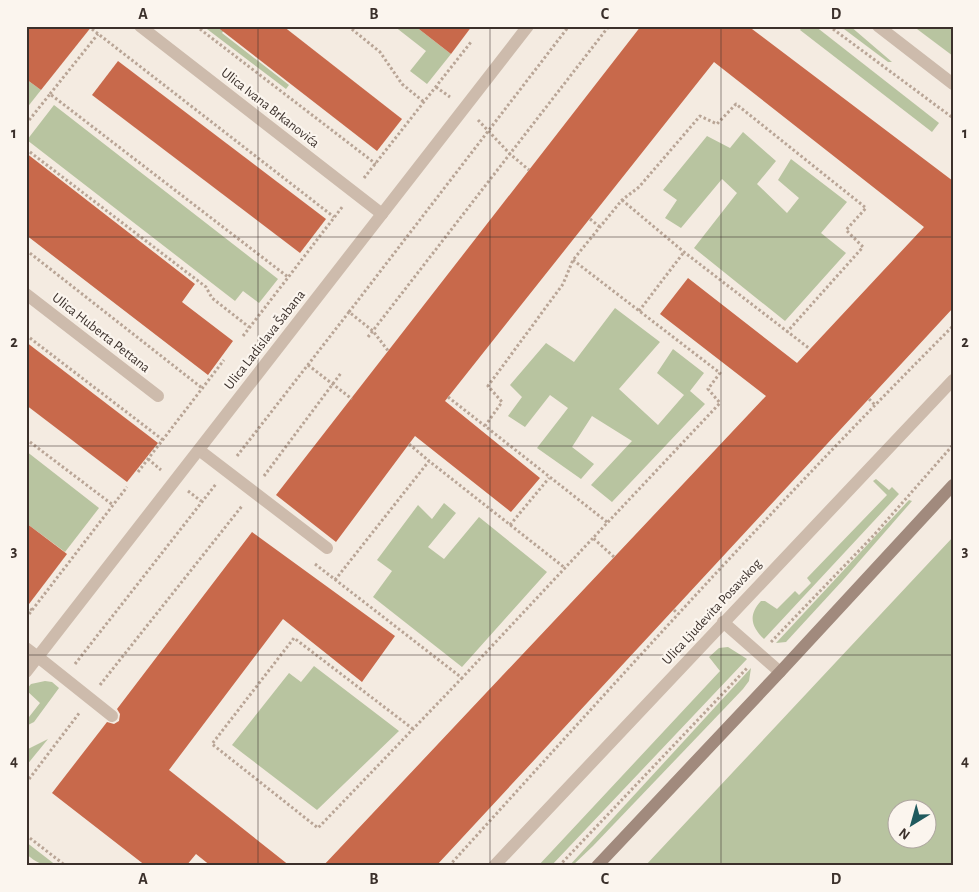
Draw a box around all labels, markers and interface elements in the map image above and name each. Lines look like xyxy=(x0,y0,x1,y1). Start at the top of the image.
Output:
text: A xyxy=(138,6,148,22)
text: B xyxy=(369,6,379,22)
text: C xyxy=(601,6,610,22)
text: D xyxy=(831,6,842,22)
street label: Ulica Ivana Brkanovića xyxy=(218,65,322,151)
text: 1 xyxy=(11,125,17,141)
text: 1 xyxy=(962,125,968,141)
street label: Ulica Ladislava Šabana xyxy=(220,286,308,392)
street label: Ulica Huberta Pettana xyxy=(50,291,153,376)
text: 2 xyxy=(10,334,18,350)
text: 2 xyxy=(961,334,969,350)
text: 3 xyxy=(11,543,18,559)
text: 3 xyxy=(962,543,969,559)
street label: Ulica Ljudevita Posavskog xyxy=(660,556,764,667)
text: 4 xyxy=(10,753,18,769)
text: 4 xyxy=(961,753,969,769)
north arrow xyxy=(886,800,936,850)
text: N xyxy=(897,825,913,842)
text: A xyxy=(138,871,148,887)
text: B xyxy=(369,871,379,887)
text: C xyxy=(601,871,610,887)
text: D xyxy=(831,871,842,887)

